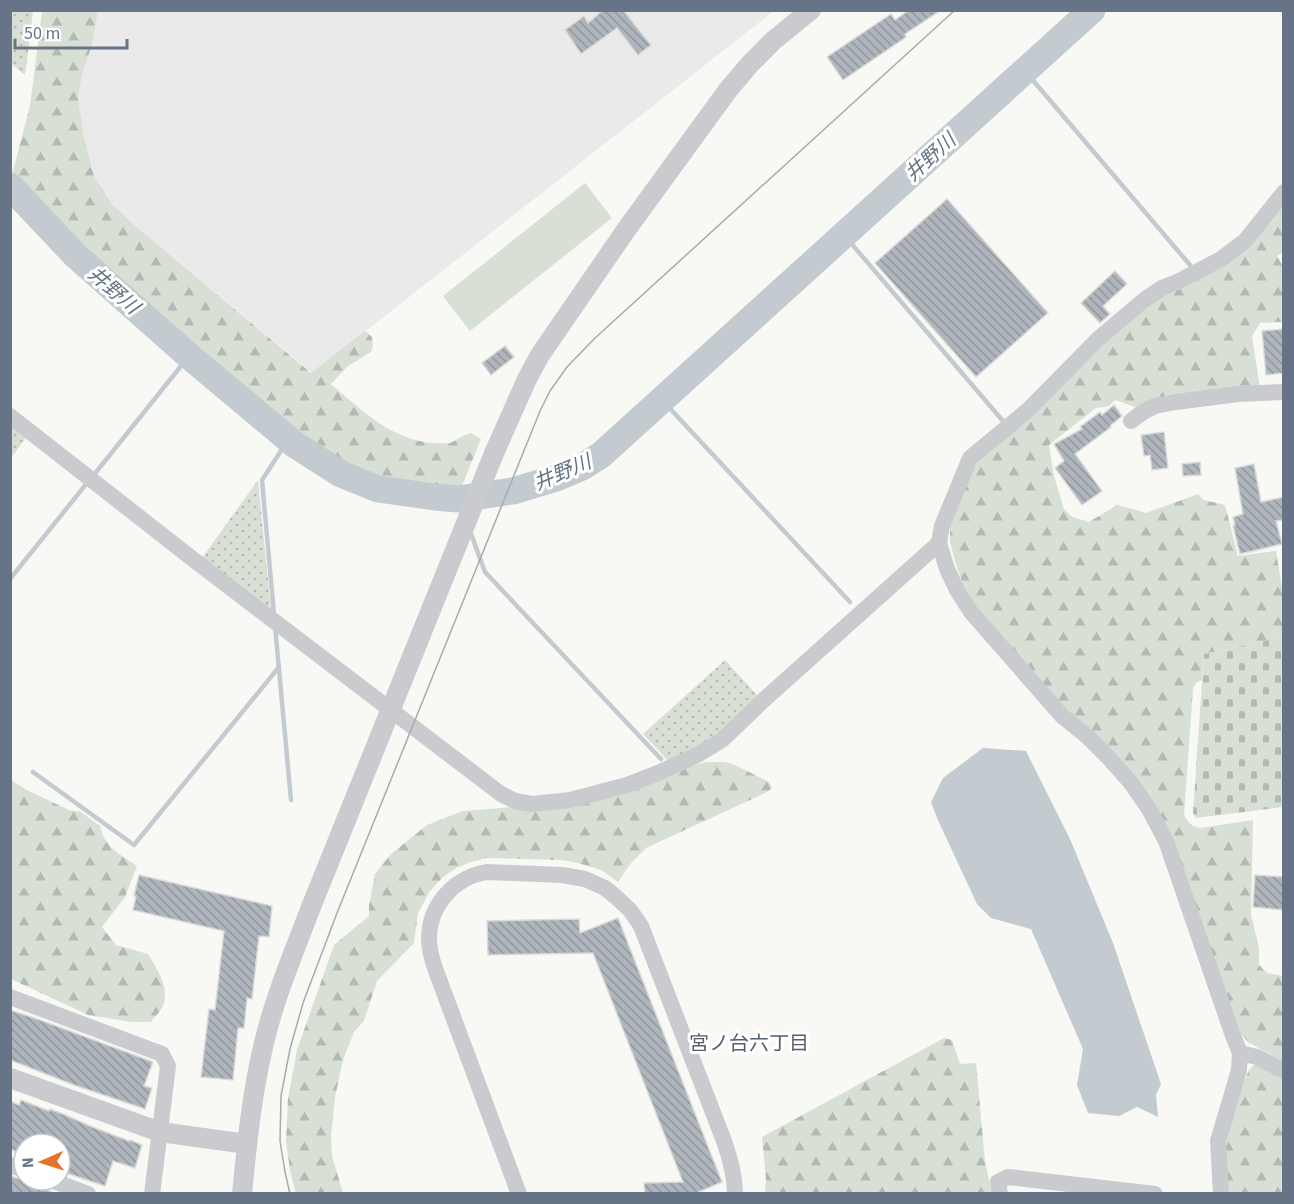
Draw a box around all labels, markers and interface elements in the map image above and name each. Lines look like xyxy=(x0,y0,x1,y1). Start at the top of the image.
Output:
scale bar xyxy=(15,12,128,50)
text: 50 m xyxy=(24,21,60,46)
water label: 井野川 xyxy=(899,126,964,188)
water label: 井野川 xyxy=(82,261,147,322)
water label: 井野川 xyxy=(529,448,597,498)
district label: 宮ノ台六丁目 xyxy=(689,1030,809,1058)
north arrow xyxy=(12,1132,72,1192)
text: N xyxy=(17,1157,39,1169)

